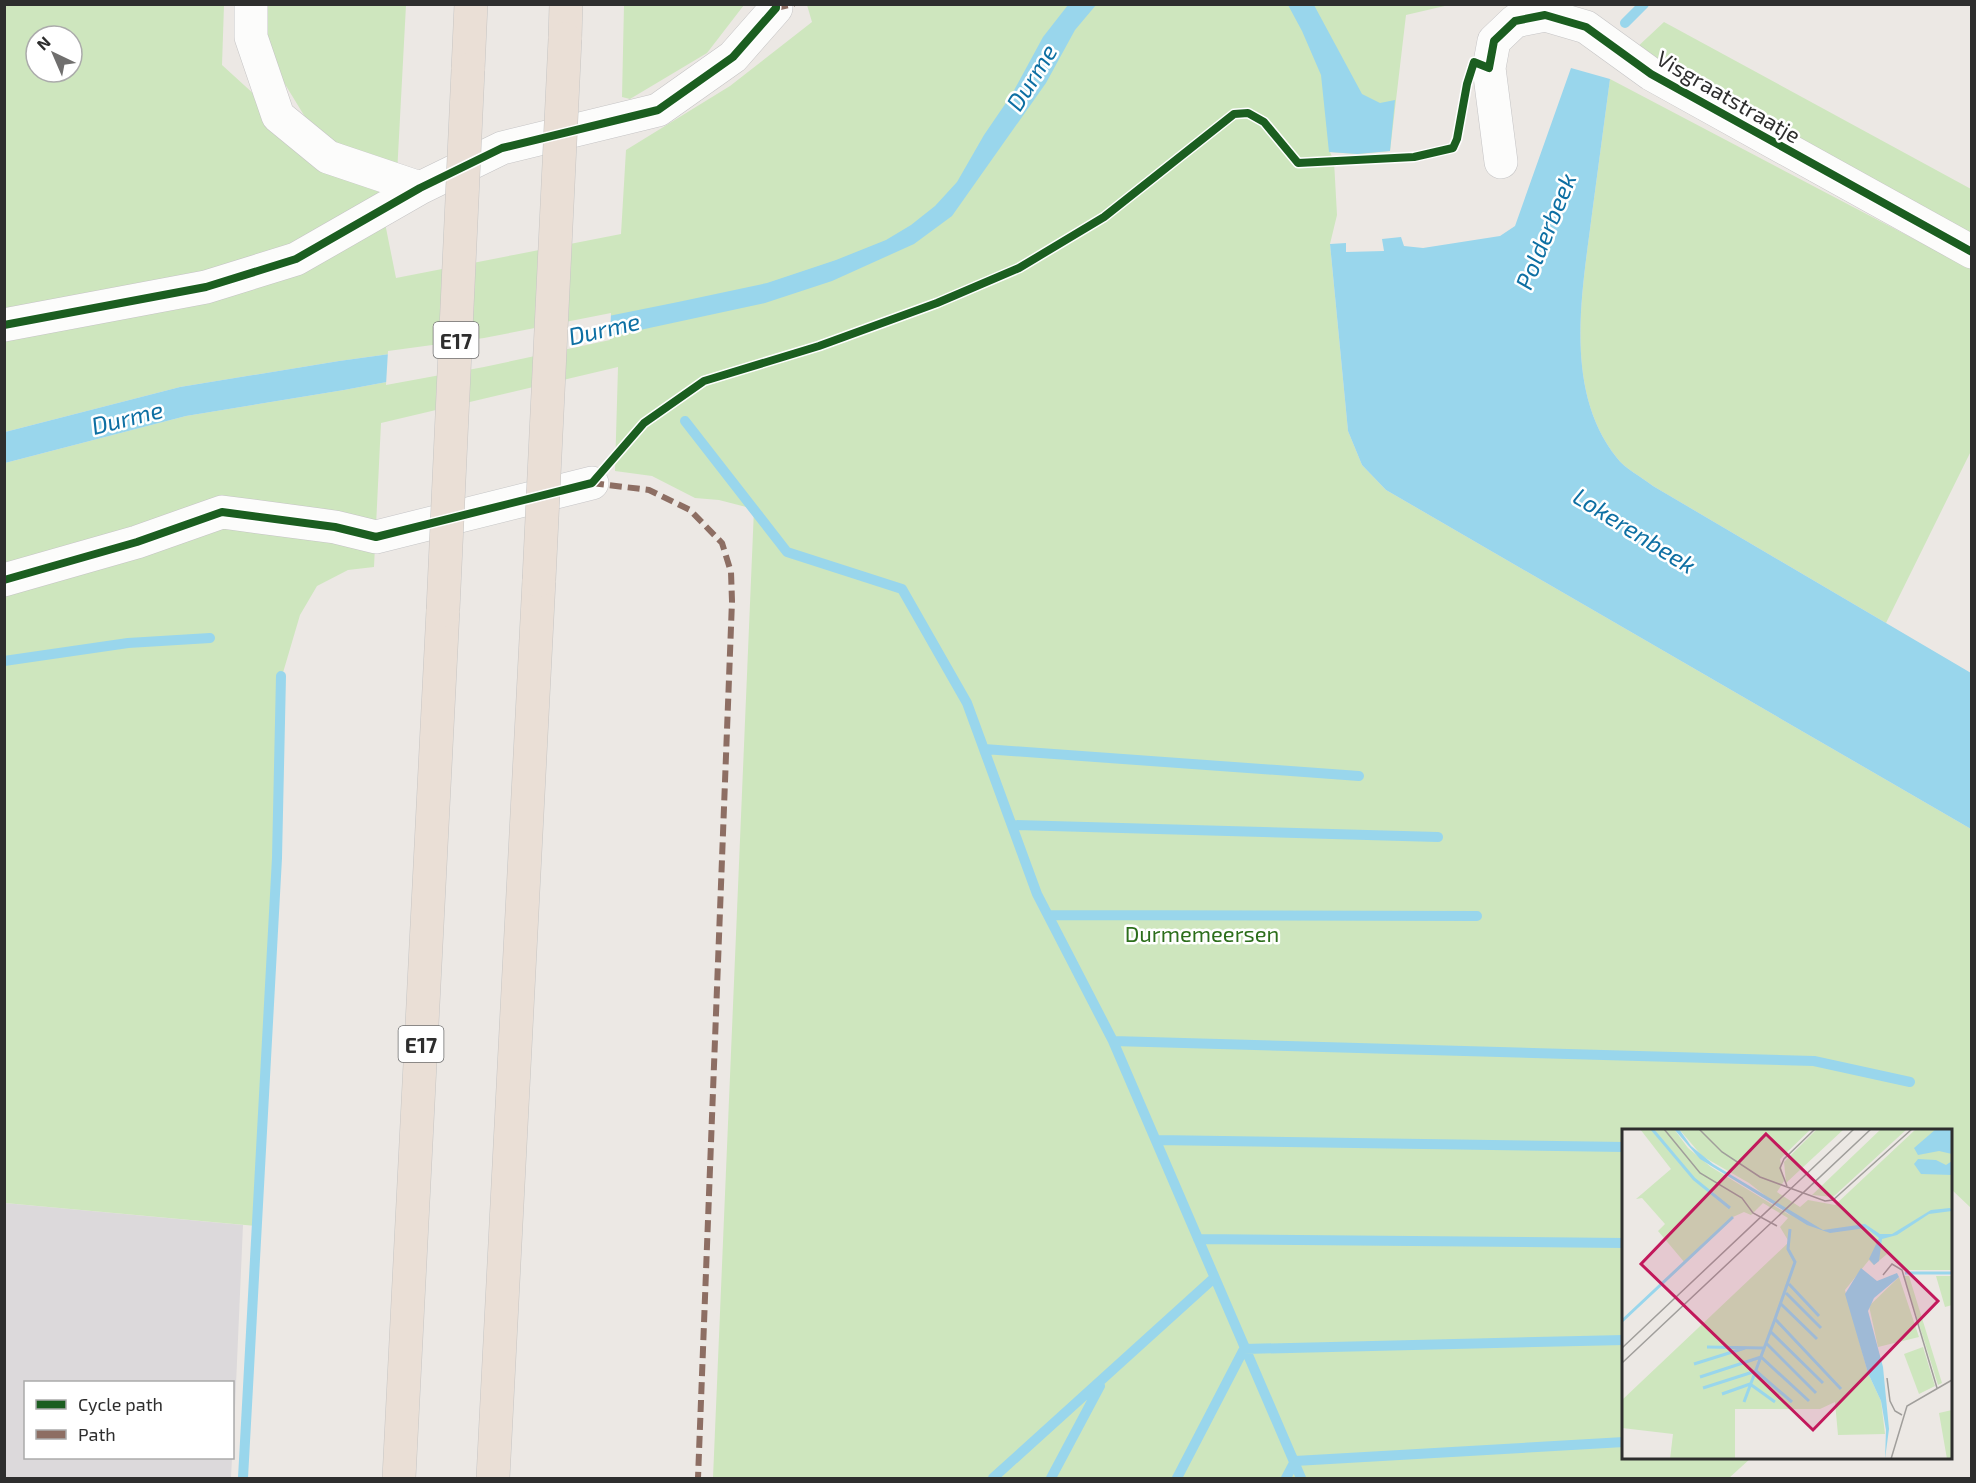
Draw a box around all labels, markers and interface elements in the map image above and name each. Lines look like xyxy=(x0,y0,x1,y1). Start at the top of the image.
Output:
north arrow xyxy=(24,24,84,84)
text: N xyxy=(32,32,54,54)
water label: Durme xyxy=(999,38,1063,116)
street label: Visgraatstraatje xyxy=(1652,44,1806,149)
water label: Polderbeek xyxy=(1509,169,1581,293)
water label: Durme xyxy=(565,306,643,350)
road number: E17 xyxy=(434,322,478,358)
water label: Durme xyxy=(88,394,166,440)
water label: Lokerenbeek xyxy=(1568,481,1702,579)
park label: Durmemeersen xyxy=(1125,920,1279,946)
road number: E17 xyxy=(398,1026,444,1062)
inset map xyxy=(1622,1129,1952,1459)
legend xyxy=(24,1381,234,1459)
text: Cycle path xyxy=(78,1393,163,1415)
text: Path xyxy=(78,1423,116,1445)

